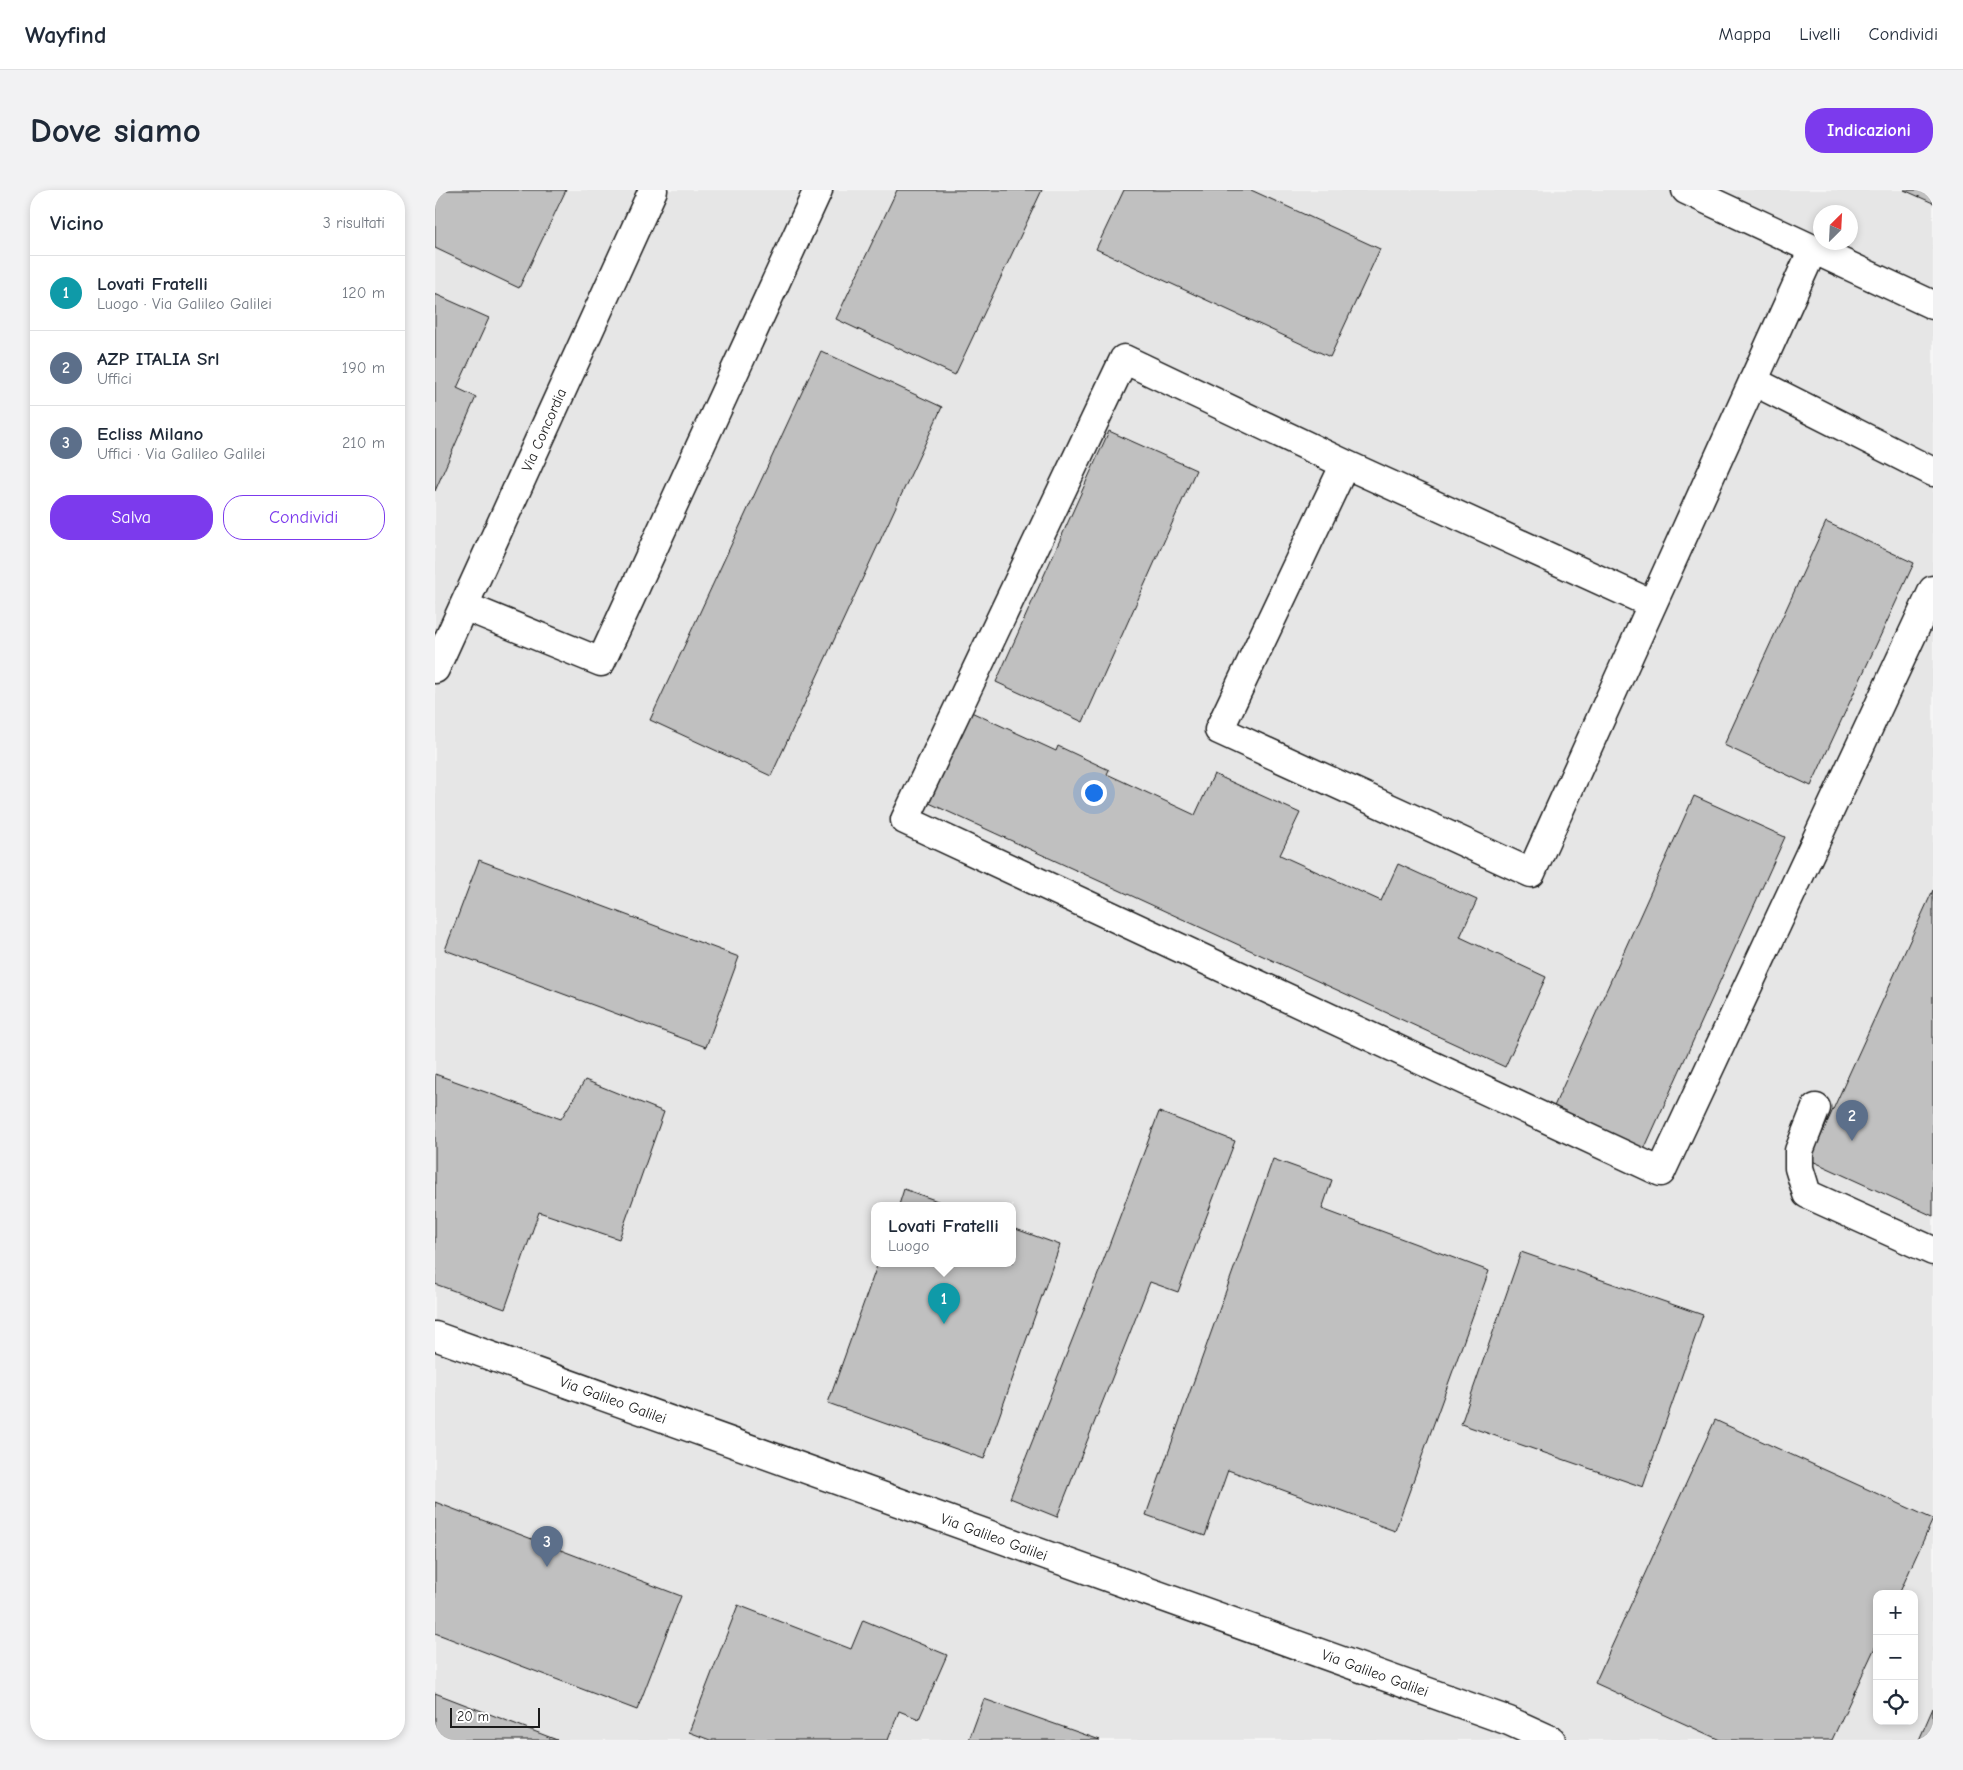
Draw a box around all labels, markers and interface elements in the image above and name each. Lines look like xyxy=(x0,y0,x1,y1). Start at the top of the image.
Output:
text: Wayfind xyxy=(25,21,106,49)
text: Mappa xyxy=(1719,24,1771,45)
text: Livelli xyxy=(1799,24,1841,45)
text: Condividi xyxy=(1869,24,1938,45)
button: Indicazioni xyxy=(1805,108,1933,153)
text: Dove siamo xyxy=(30,110,201,151)
north arrow xyxy=(1813,205,1858,250)
text: Vicino xyxy=(50,211,104,235)
text: 3 risultati xyxy=(323,214,385,232)
text: Lovati Fratelli xyxy=(97,273,208,295)
text: 1 xyxy=(63,284,69,302)
text: 120 m xyxy=(342,284,385,302)
text: Luogo · Via Galileo Galilei xyxy=(97,295,272,313)
text: AZP ITALIA Srl xyxy=(97,348,219,370)
text: 2 xyxy=(62,359,70,377)
text: 190 m xyxy=(342,359,385,377)
text: Uffici xyxy=(97,370,132,388)
street label: Via Concordia xyxy=(518,386,570,474)
text: Ecliss Milano xyxy=(97,423,203,445)
text: 3 xyxy=(62,434,70,452)
text: 210 m xyxy=(342,434,385,452)
text: Uffici · Via Galileo Galilei xyxy=(97,445,265,463)
button: Salva xyxy=(50,495,213,540)
button: Condividi xyxy=(223,495,385,540)
your location xyxy=(1081,780,1107,806)
pin: 2 xyxy=(1836,1100,1868,1141)
popup xyxy=(871,1202,1016,1267)
text: Lovati Fratelli xyxy=(888,1215,999,1237)
text: Luogo xyxy=(888,1237,929,1255)
pin: 1 xyxy=(928,1283,960,1324)
street label: Via Galileo Galilei xyxy=(557,1372,669,1428)
street label: Via Galileo Galilei xyxy=(938,1509,1050,1565)
pin: 3 xyxy=(531,1526,563,1567)
map controls xyxy=(1873,1590,1918,1725)
button: + xyxy=(1873,1590,1918,1635)
button: − xyxy=(1873,1635,1918,1680)
street label: Via Galileo Galilei xyxy=(1319,1645,1431,1701)
button: locate xyxy=(1873,1680,1918,1725)
scale bar xyxy=(450,1705,540,1728)
text: 20 m xyxy=(457,1708,489,1725)

